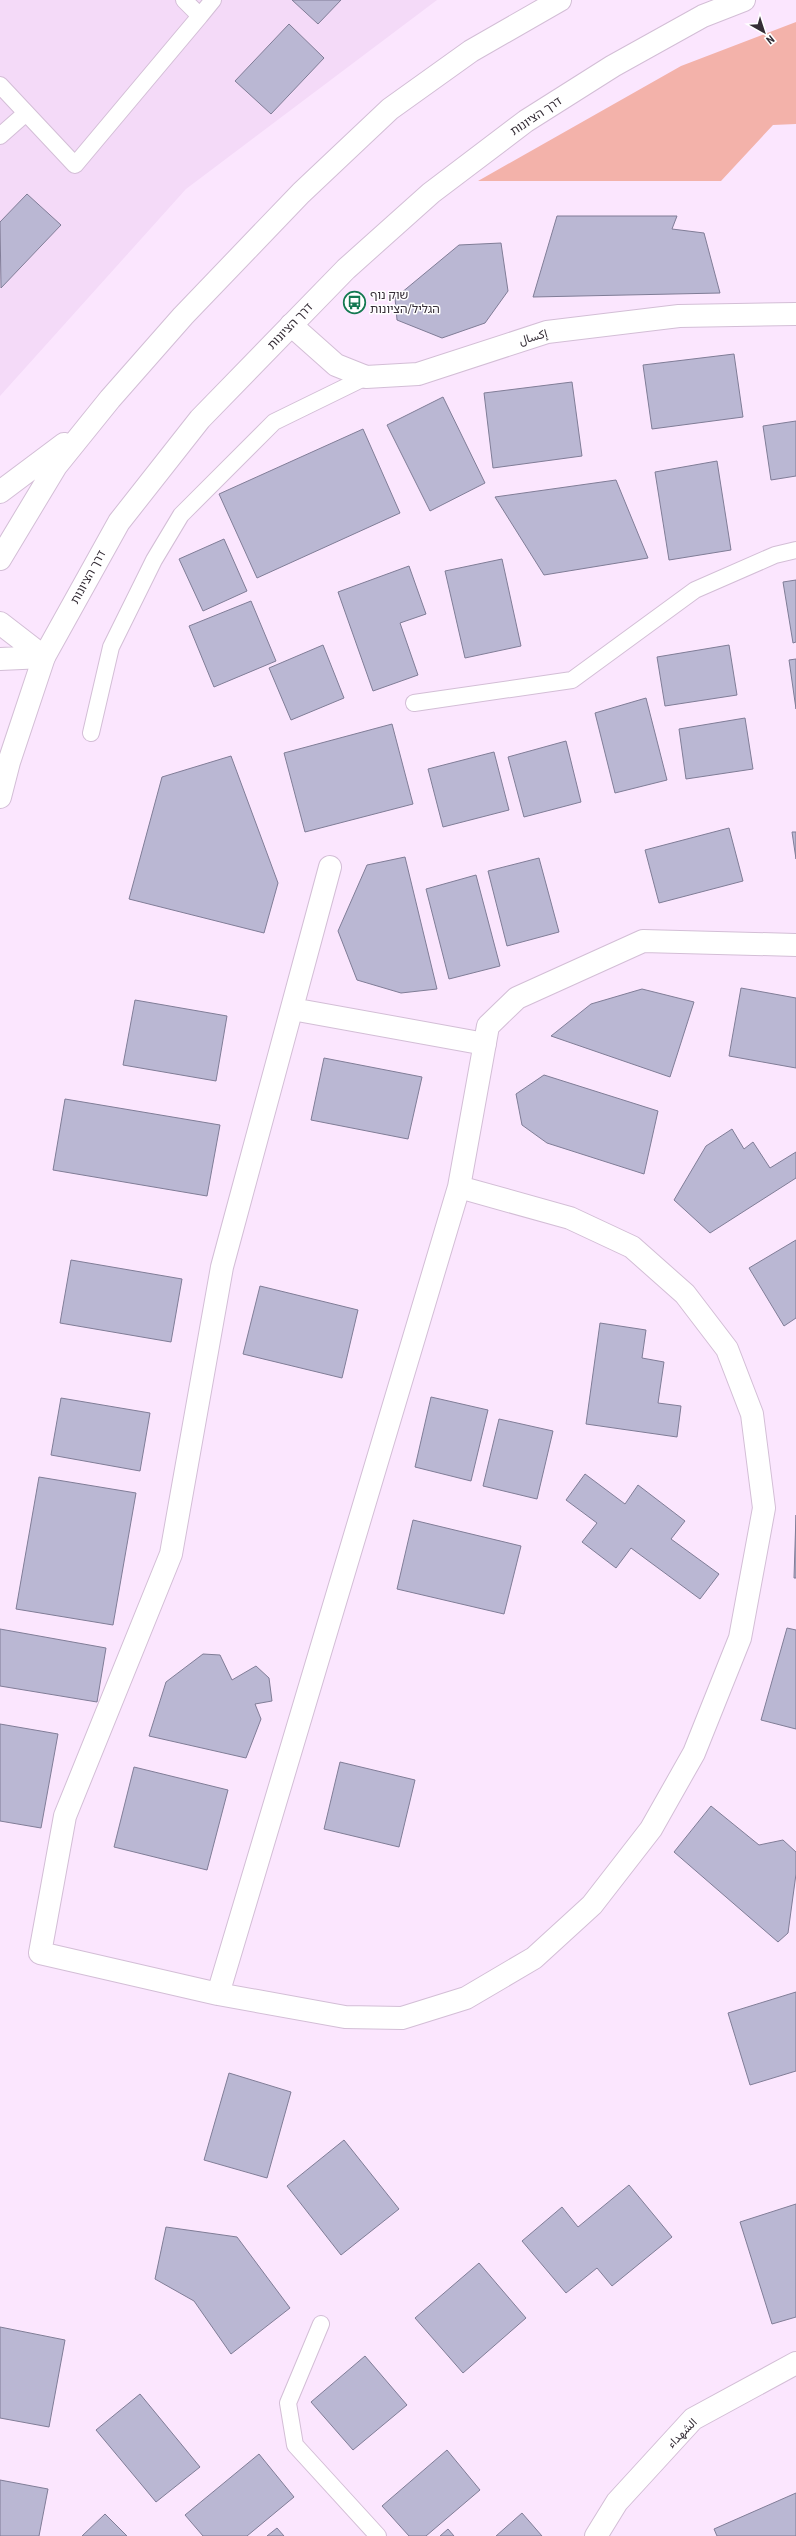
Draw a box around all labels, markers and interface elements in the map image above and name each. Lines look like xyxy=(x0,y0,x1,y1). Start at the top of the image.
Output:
north arrow xyxy=(744,12,784,52)
text: N xyxy=(763,32,777,47)
street label: דרך הציונות xyxy=(508,93,565,138)
place label: שוק נוף הגליל/הציונות xyxy=(370,288,440,316)
bus stop icon: שוק נוף הגליל/הציונות xyxy=(341,289,367,315)
street label: דרך הציונות xyxy=(264,300,316,352)
street label: إكسال xyxy=(517,326,549,349)
street label: דרך הציונות xyxy=(68,547,109,606)
street label: الشهداء xyxy=(664,2415,701,2452)

